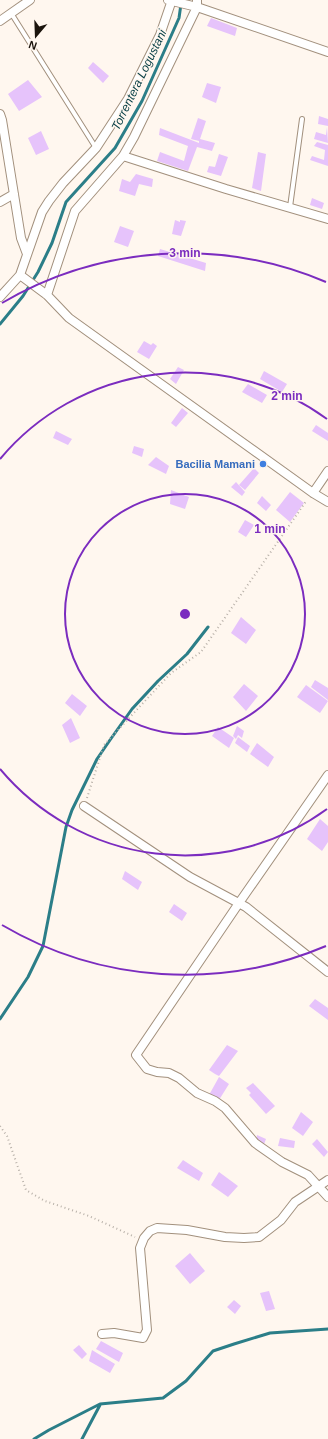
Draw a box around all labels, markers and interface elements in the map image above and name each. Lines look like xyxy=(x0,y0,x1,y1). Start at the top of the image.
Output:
north arrow xyxy=(16,16,56,56)
water label: Torrentera Logustani xyxy=(109,27,170,133)
text: N xyxy=(27,38,38,52)
text: 3 min xyxy=(169,246,201,260)
text: 2 min xyxy=(271,389,303,403)
place label: Bacilia Mamani xyxy=(176,458,255,470)
marker: Bacilia Mamani xyxy=(258,459,268,469)
text: 1 min xyxy=(254,522,286,536)
centre of rings xyxy=(178,607,192,621)

